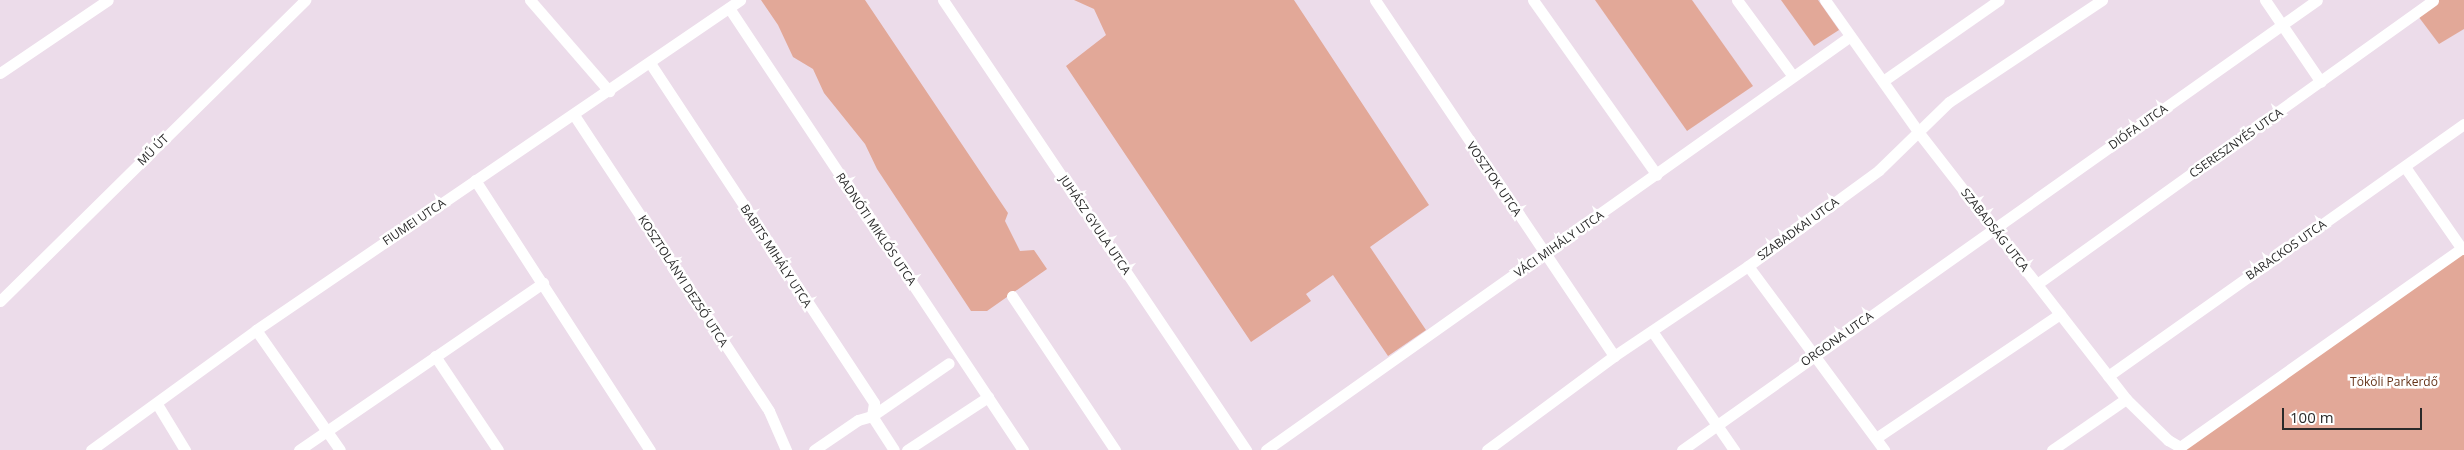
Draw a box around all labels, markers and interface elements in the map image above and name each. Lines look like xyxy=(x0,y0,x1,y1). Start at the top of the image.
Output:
street label: DIÓFA UTCA xyxy=(2106,101,2170,153)
street label: CSERESZNYÉS UTCA xyxy=(2186,105,2286,181)
street label: MŰ ÚT xyxy=(134,131,172,169)
street label: VOSZTOK UTCA xyxy=(1464,139,1524,219)
street label: RADNÓTI MIKLÓS UTCA xyxy=(833,170,919,288)
street label: JUHÁSZ GYULA UTCA xyxy=(1056,173,1134,277)
street label: SZABADSÁG UTCA xyxy=(1958,186,2032,274)
street label: SZABADKAI UTCA xyxy=(1755,195,1841,263)
street label: FIUMEI UTCA xyxy=(380,196,448,248)
street label: BABITS MIHÁLY UTCA xyxy=(737,202,815,310)
street label: VÁCI MIHÁLY UTCA xyxy=(1511,208,1607,280)
street label: KOSZTOLÁNYI DEZSŐ UTCA xyxy=(635,213,731,349)
street label: BARACKOS UTCA xyxy=(2243,217,2329,283)
street label: ORGONA UTCA xyxy=(1798,309,1876,369)
park label: Tököli Parkerdő xyxy=(2350,375,2438,389)
scale bar xyxy=(2284,398,2424,430)
text: 100 m xyxy=(2290,407,2334,427)

